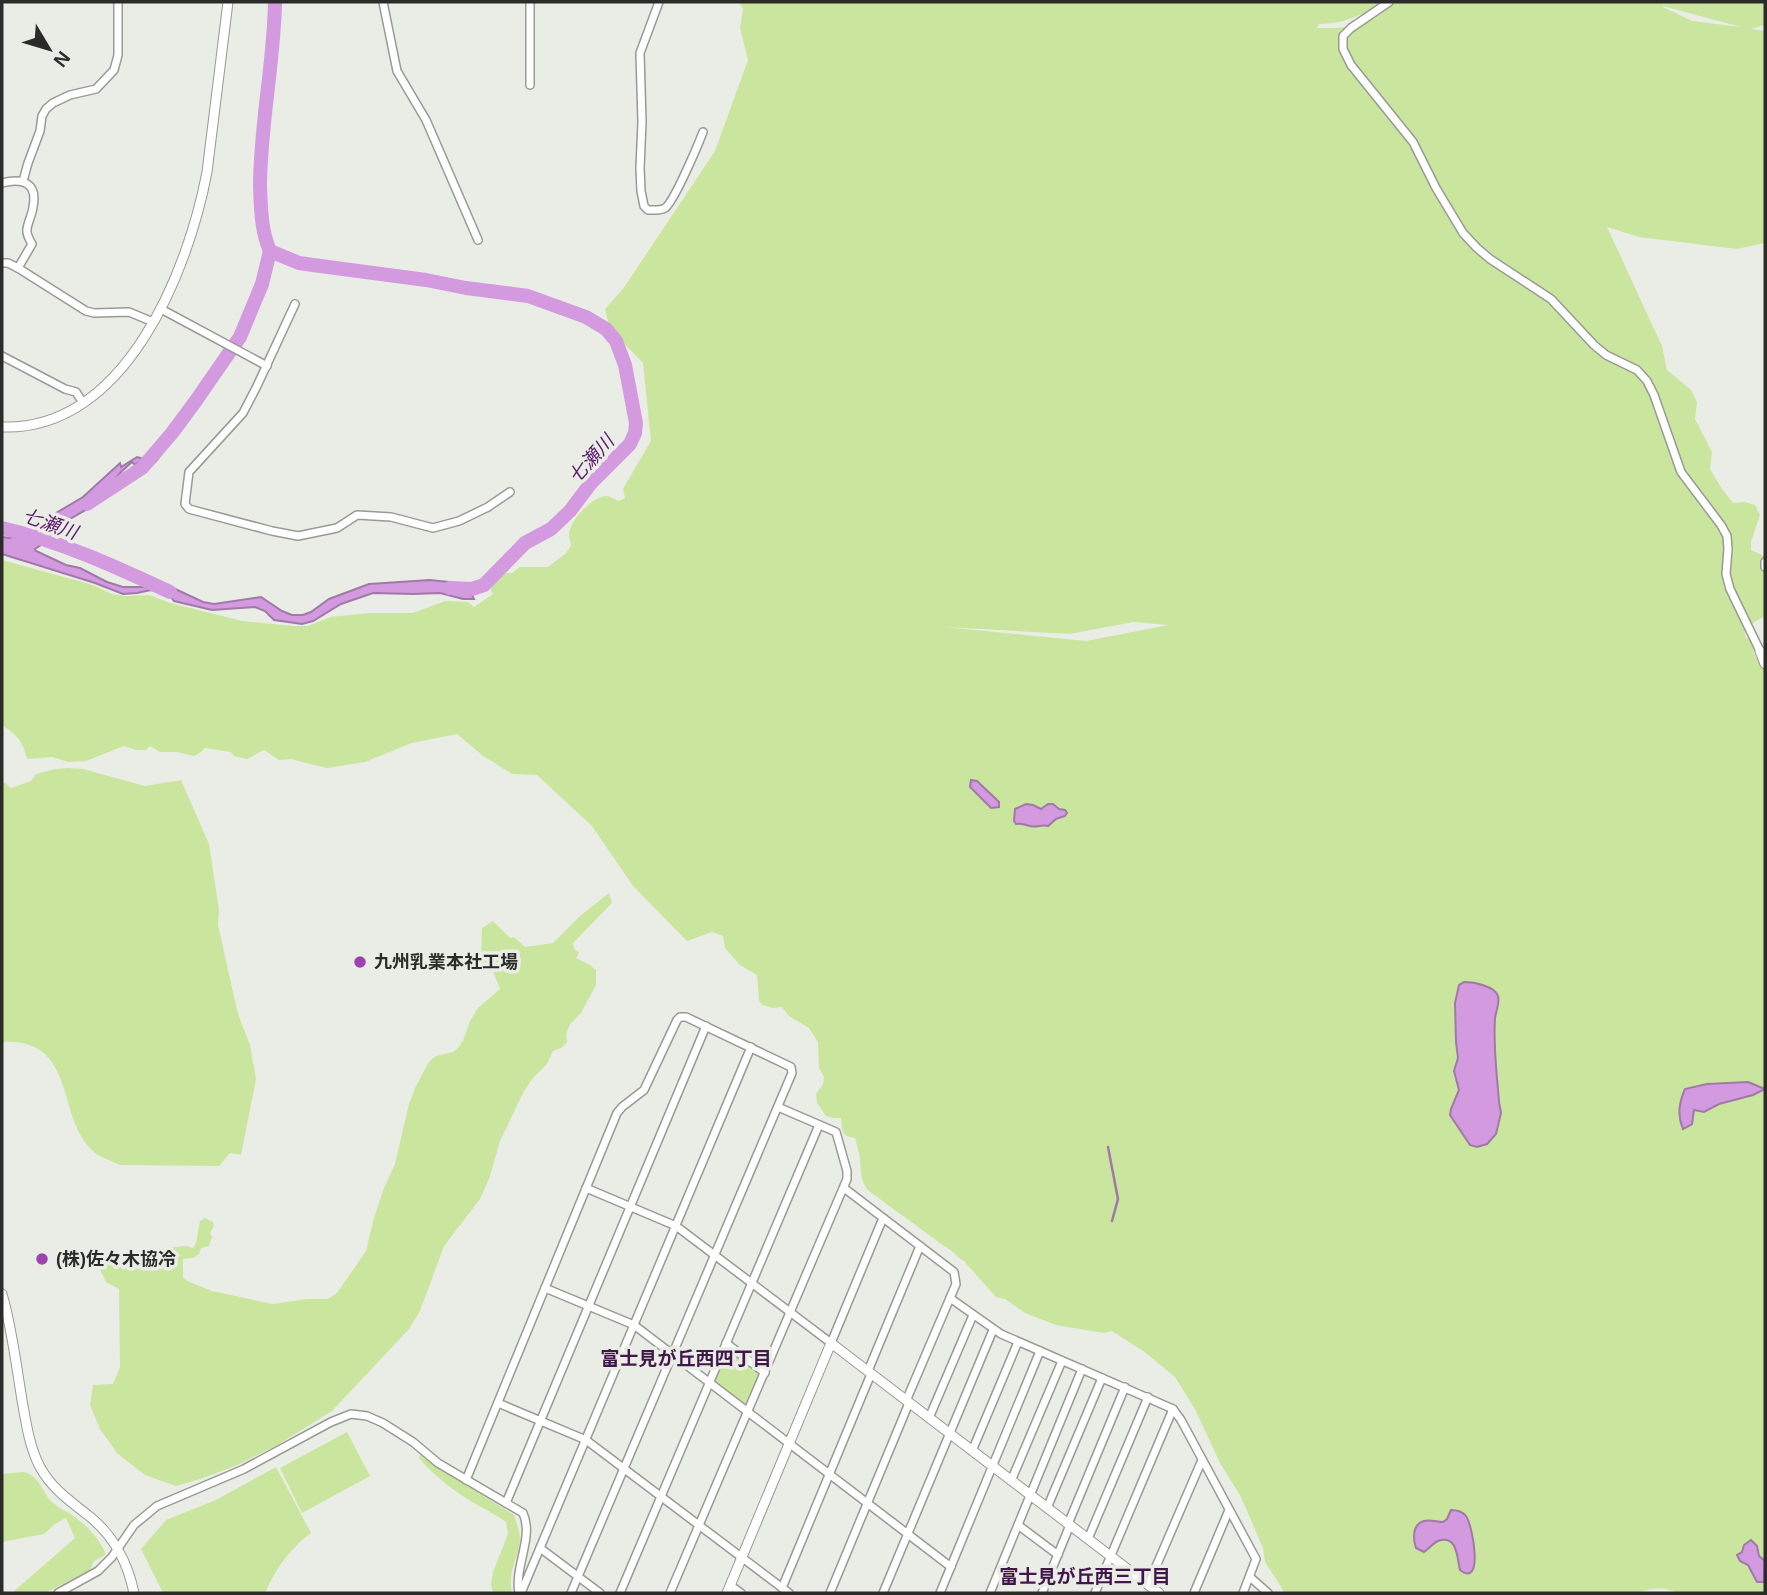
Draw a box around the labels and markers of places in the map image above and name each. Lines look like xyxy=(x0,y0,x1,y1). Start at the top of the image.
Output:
place label: 九州乳業本社工場 xyxy=(374,952,518,972)
marker: 九州乳業本社工場 xyxy=(352,954,368,970)
place label: (株)佐々木協冷 xyxy=(56,1249,176,1269)
marker: (株)佐々木協冷 xyxy=(34,1251,50,1267)

